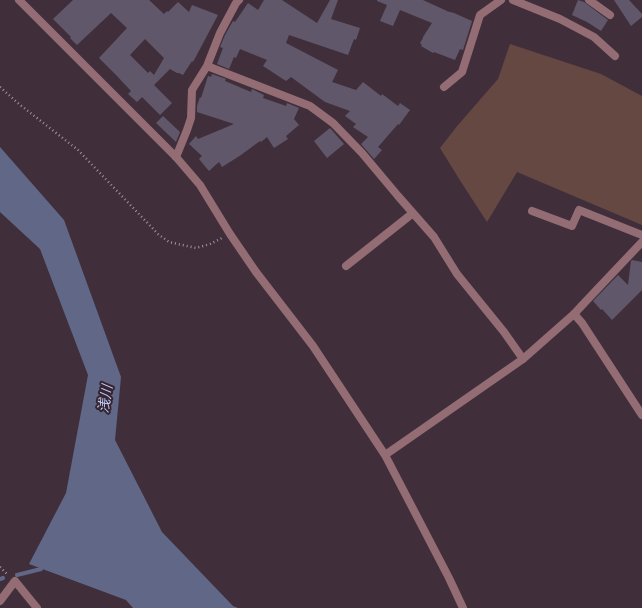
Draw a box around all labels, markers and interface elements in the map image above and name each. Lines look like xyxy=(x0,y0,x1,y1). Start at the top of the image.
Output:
water label: 浅川 xyxy=(96,384,116,414)

